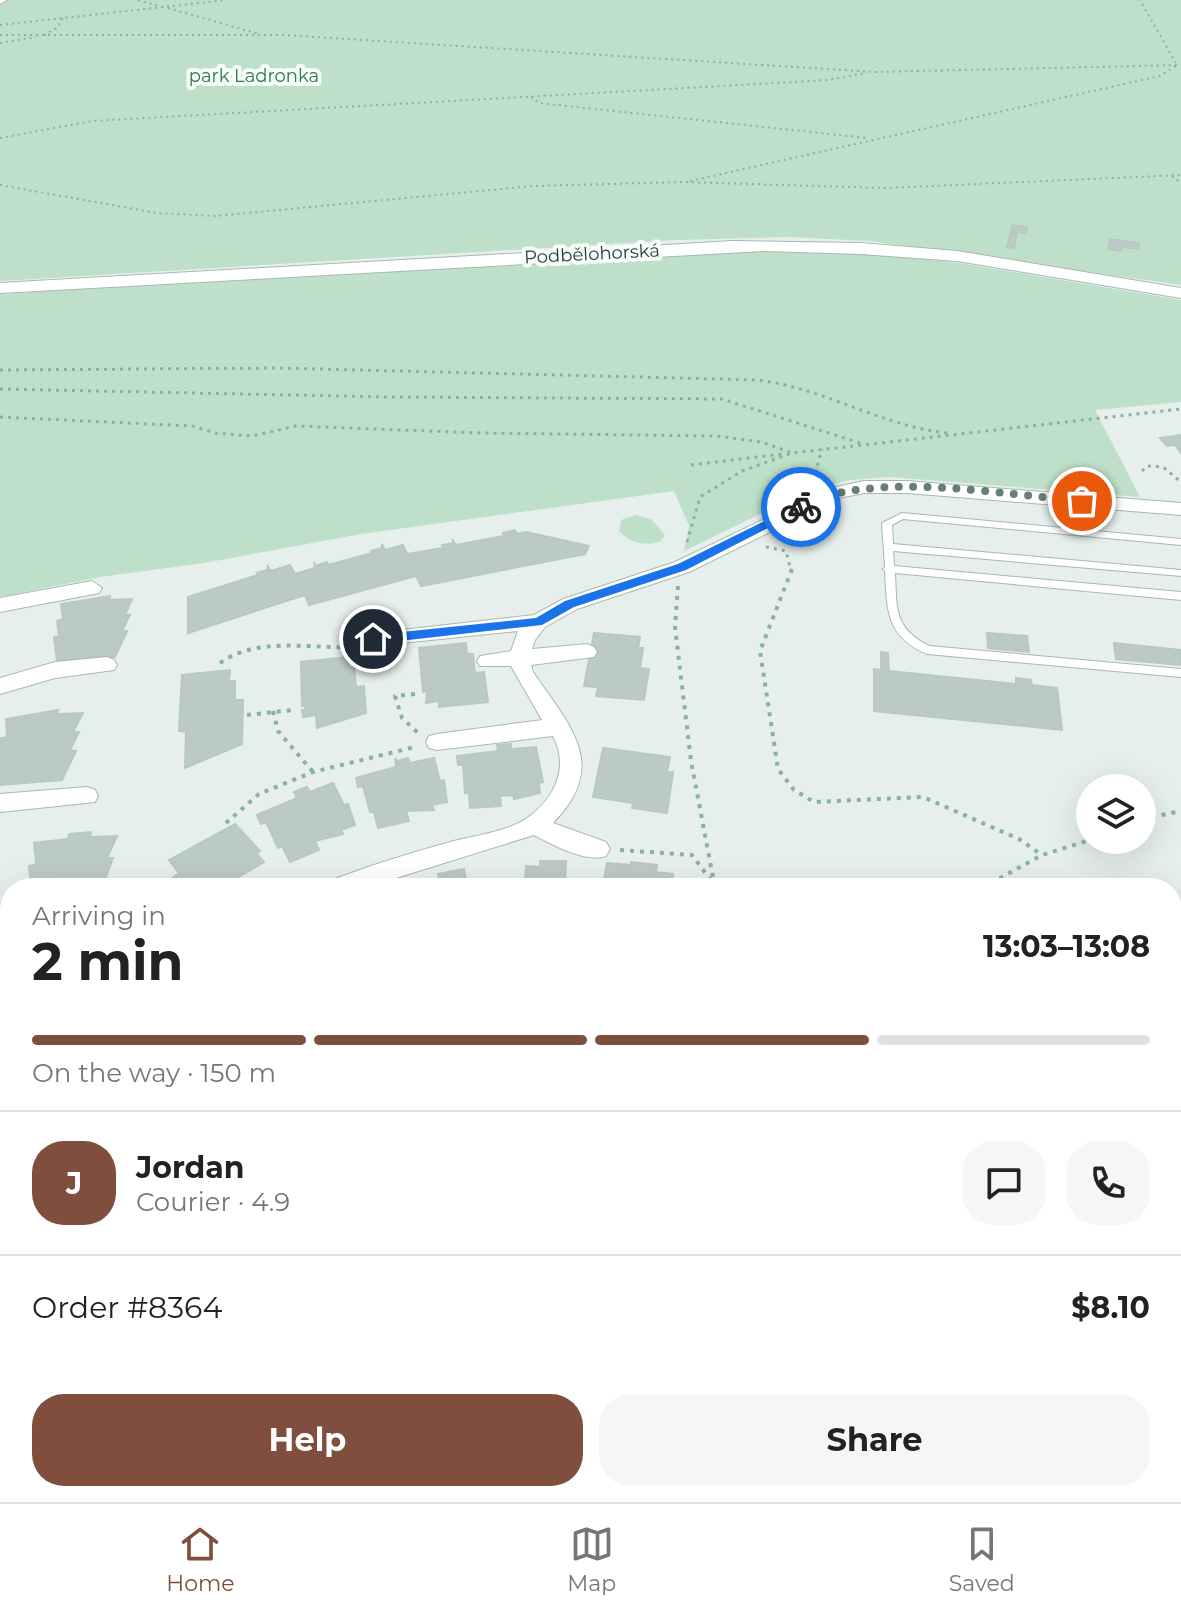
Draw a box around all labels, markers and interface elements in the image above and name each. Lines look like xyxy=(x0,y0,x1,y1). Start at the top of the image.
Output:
park label: park Ladronka xyxy=(189,65,319,87)
street label: Podbělohorská xyxy=(524,239,660,269)
courier xyxy=(761,467,841,547)
pin xyxy=(1048,467,1116,535)
icon: bag xyxy=(1060,479,1104,523)
icon: bike xyxy=(779,485,823,529)
pin xyxy=(339,605,407,673)
icon: home xyxy=(351,617,395,661)
map controls xyxy=(1076,774,1156,854)
button: layers xyxy=(1076,774,1156,854)
text: Arriving in xyxy=(32,900,166,932)
text: 13:03–13:08 xyxy=(983,928,1150,965)
text: 2 min xyxy=(32,930,184,993)
text: On the way · 150 m xyxy=(32,1057,276,1089)
button: chat xyxy=(962,1141,1046,1225)
button: phone xyxy=(1066,1141,1150,1225)
text: Jordan xyxy=(136,1149,245,1186)
text: J xyxy=(66,1165,82,1202)
text: Courier · 4.9 xyxy=(136,1186,290,1218)
text: Order #8364 xyxy=(32,1289,222,1326)
text: $8.10 xyxy=(1071,1289,1150,1326)
button: Help xyxy=(32,1394,583,1486)
button: Share xyxy=(599,1394,1150,1486)
tab: Home xyxy=(166,1522,235,1597)
tab: Map xyxy=(567,1522,616,1597)
tab: Saved xyxy=(949,1522,1015,1597)

